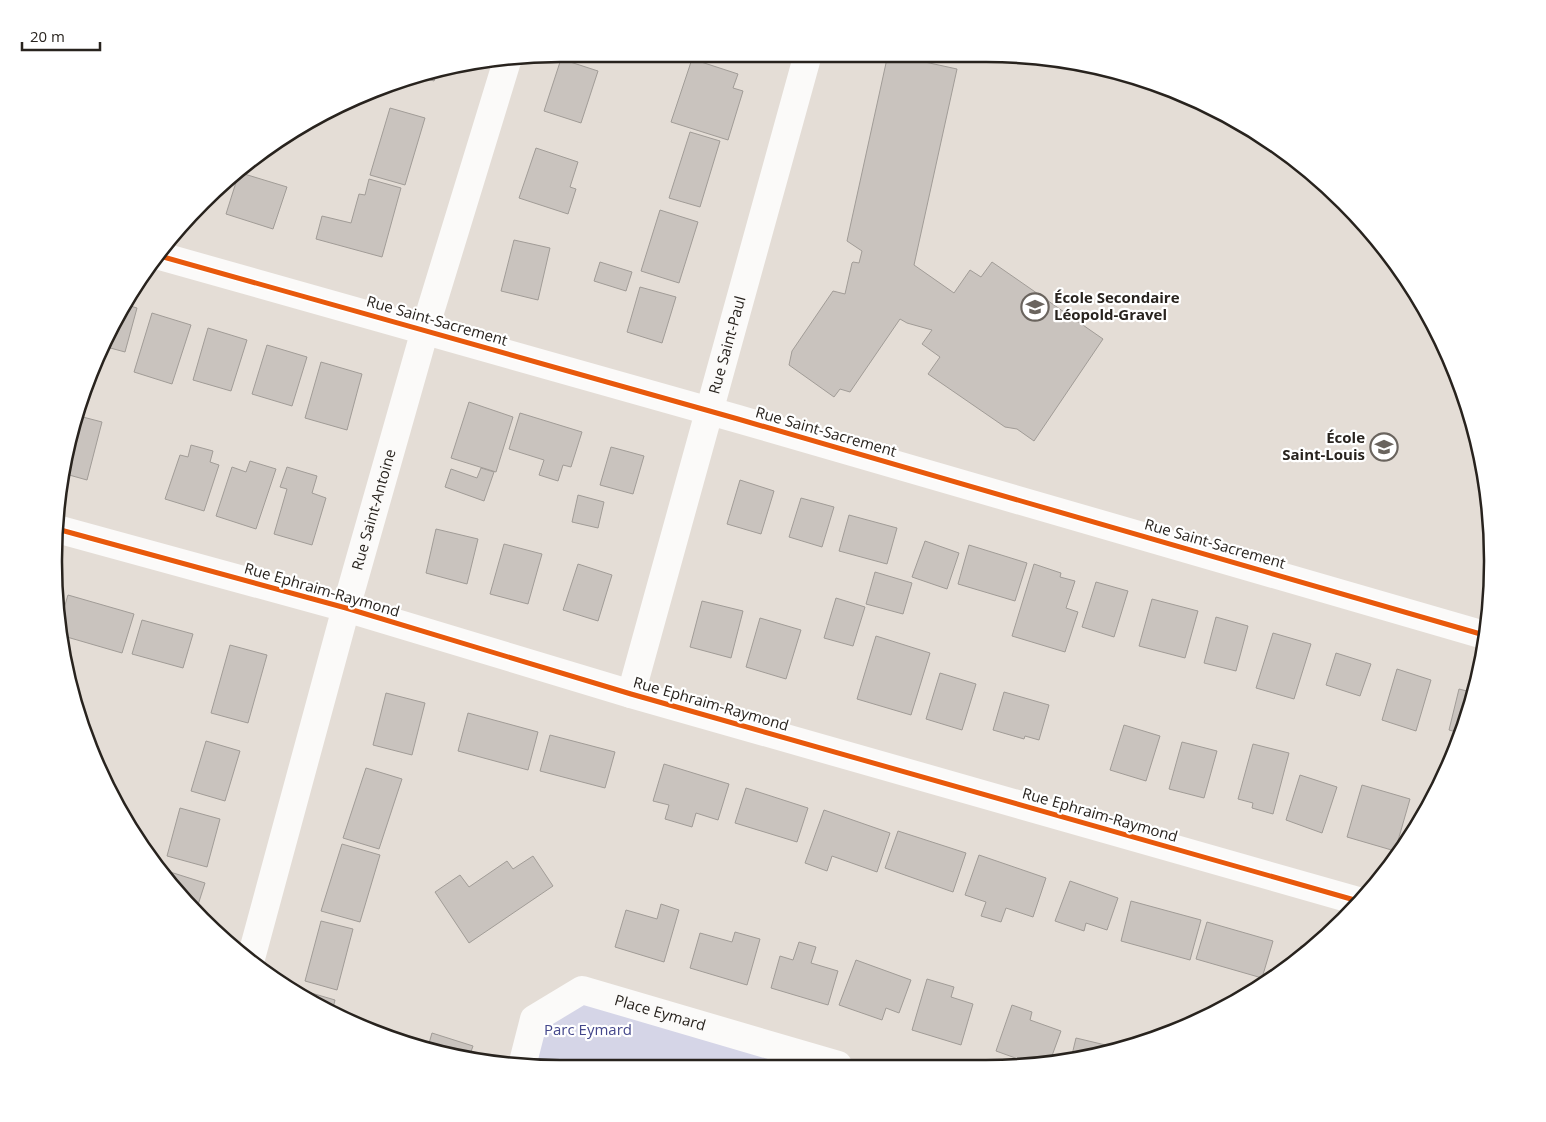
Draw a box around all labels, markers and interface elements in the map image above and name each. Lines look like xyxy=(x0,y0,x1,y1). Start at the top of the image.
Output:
scale bar xyxy=(22,20,100,52)
text: 20 m xyxy=(30,26,65,46)
place label: École Secondaire Léopold-Gravel xyxy=(1054,287,1180,324)
street label: Rue Saint-Sacrement xyxy=(365,290,510,350)
school or university icon: École Secondaire Léopold-Gravel xyxy=(1020,292,1050,322)
street label: Rue Saint-Paul xyxy=(703,294,750,396)
street label: Rue Saint-Sacrement xyxy=(754,401,899,461)
place label: École Saint-Louis xyxy=(1282,427,1365,464)
school or university icon: École Saint-Louis xyxy=(1369,432,1399,462)
street label: Rue Saint-Antoine xyxy=(346,447,400,572)
street label: Rue Saint-Sacrement xyxy=(1143,513,1288,573)
street label: Rue Ephraim-Raymond xyxy=(242,557,402,621)
street label: Rue Ephraim-Raymond xyxy=(631,671,791,735)
street label: Rue Ephraim-Raymond xyxy=(1020,782,1180,846)
street label: Place Eymard xyxy=(612,989,708,1035)
park label: Parc Eymard xyxy=(544,1019,632,1039)

